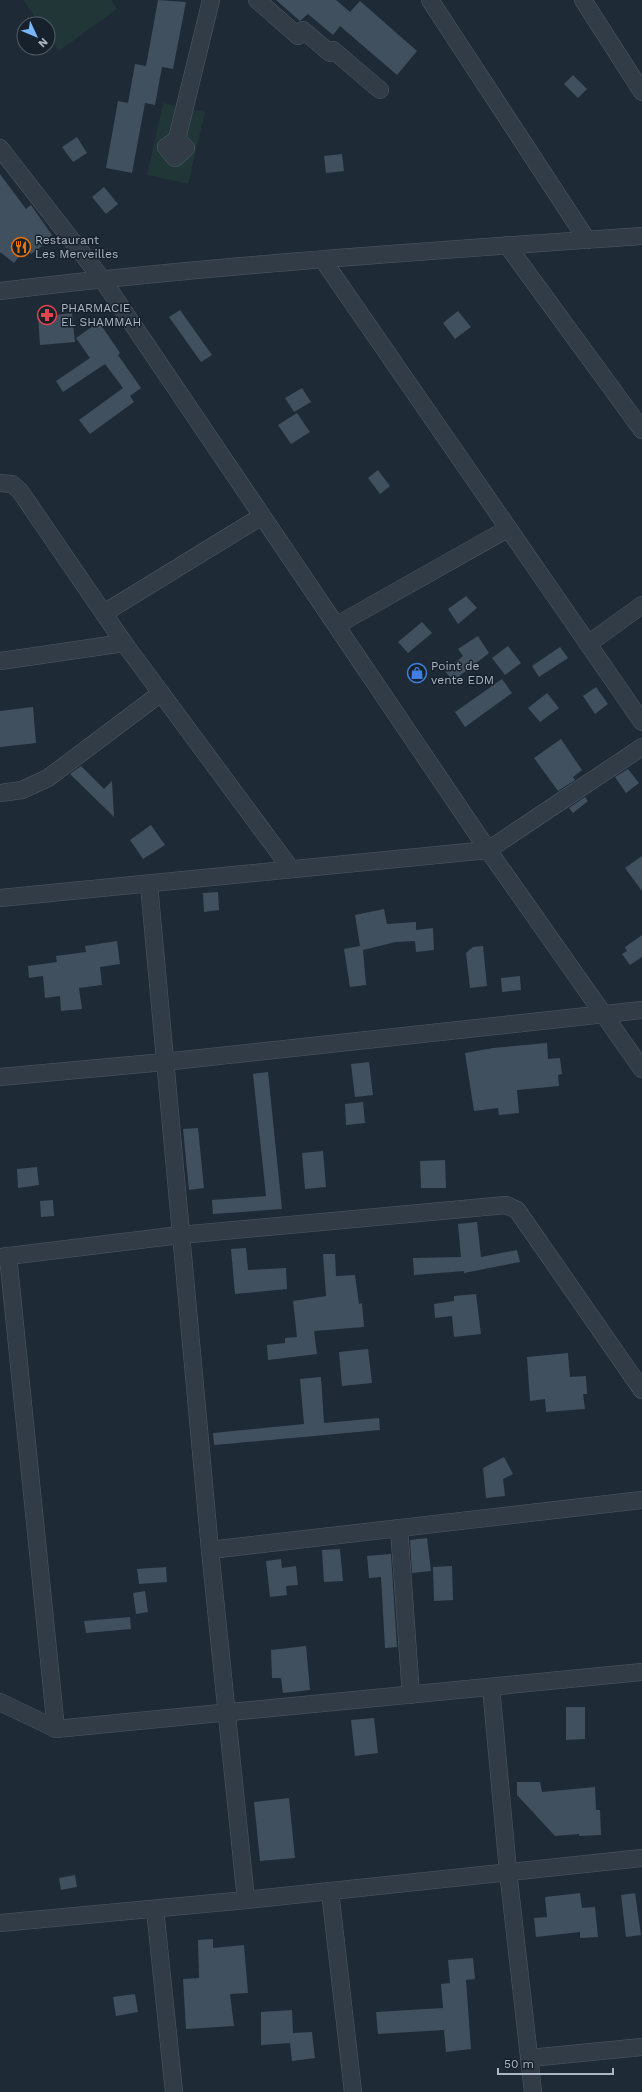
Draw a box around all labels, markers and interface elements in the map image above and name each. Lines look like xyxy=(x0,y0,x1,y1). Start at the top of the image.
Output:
north arrow xyxy=(16,16,56,56)
text: N xyxy=(35,35,50,50)
place label: Restaurant Les Merveilles xyxy=(35,233,118,261)
restaurant icon: Restaurant Les Merveilles xyxy=(10,236,32,258)
place label: PHARMACIE EL SHAMMAH xyxy=(61,301,141,329)
pharmacy icon: PHARMACIE EL SHAMMAH xyxy=(36,304,58,326)
place label: Point de vente EDM xyxy=(431,659,494,687)
shop icon: Point de vente EDM xyxy=(406,662,428,684)
scale bar xyxy=(498,2050,613,2076)
text: 50 m xyxy=(504,2057,534,2071)

